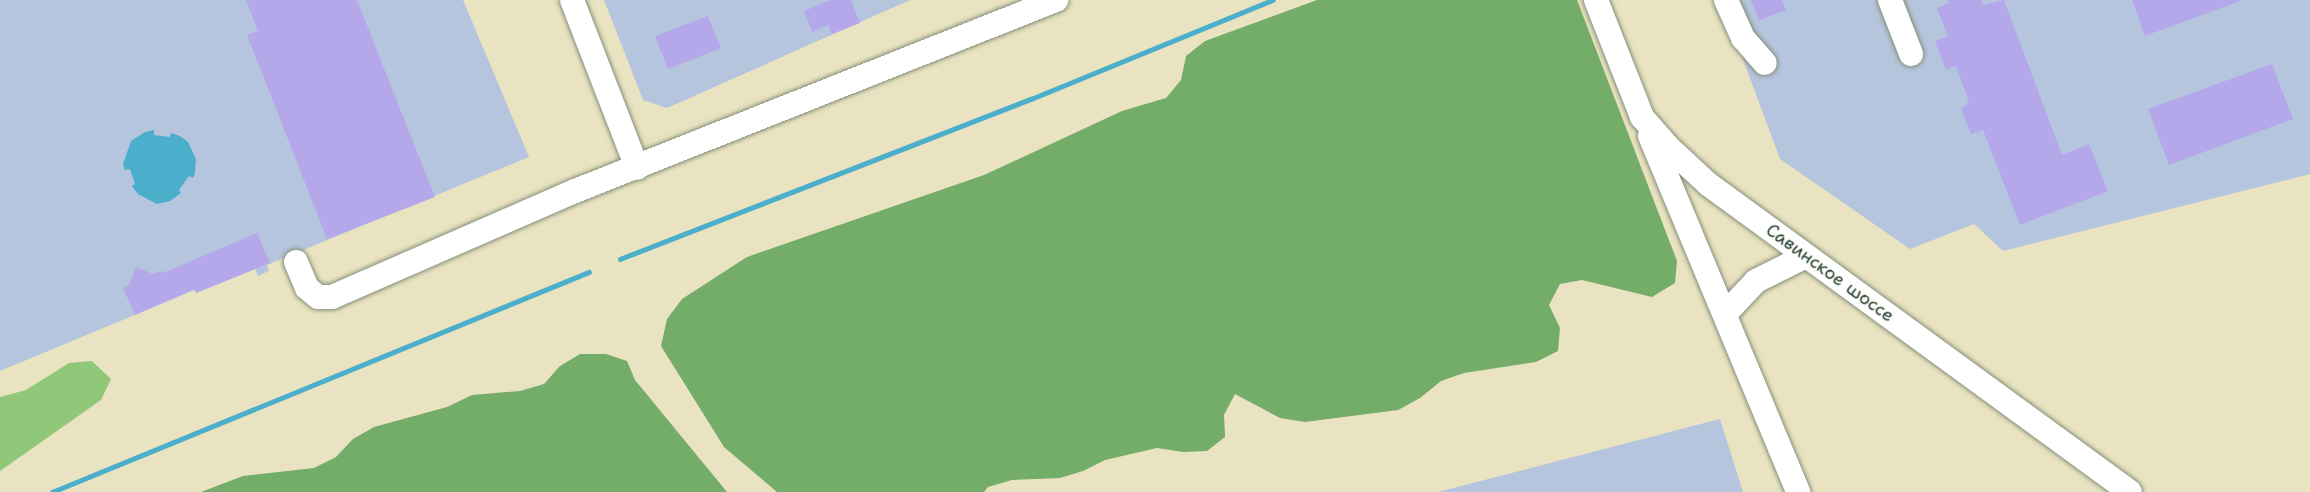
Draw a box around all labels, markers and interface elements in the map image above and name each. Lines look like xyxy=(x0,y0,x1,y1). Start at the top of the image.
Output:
street label: Савинское шоссе xyxy=(1762,219,1898,327)

